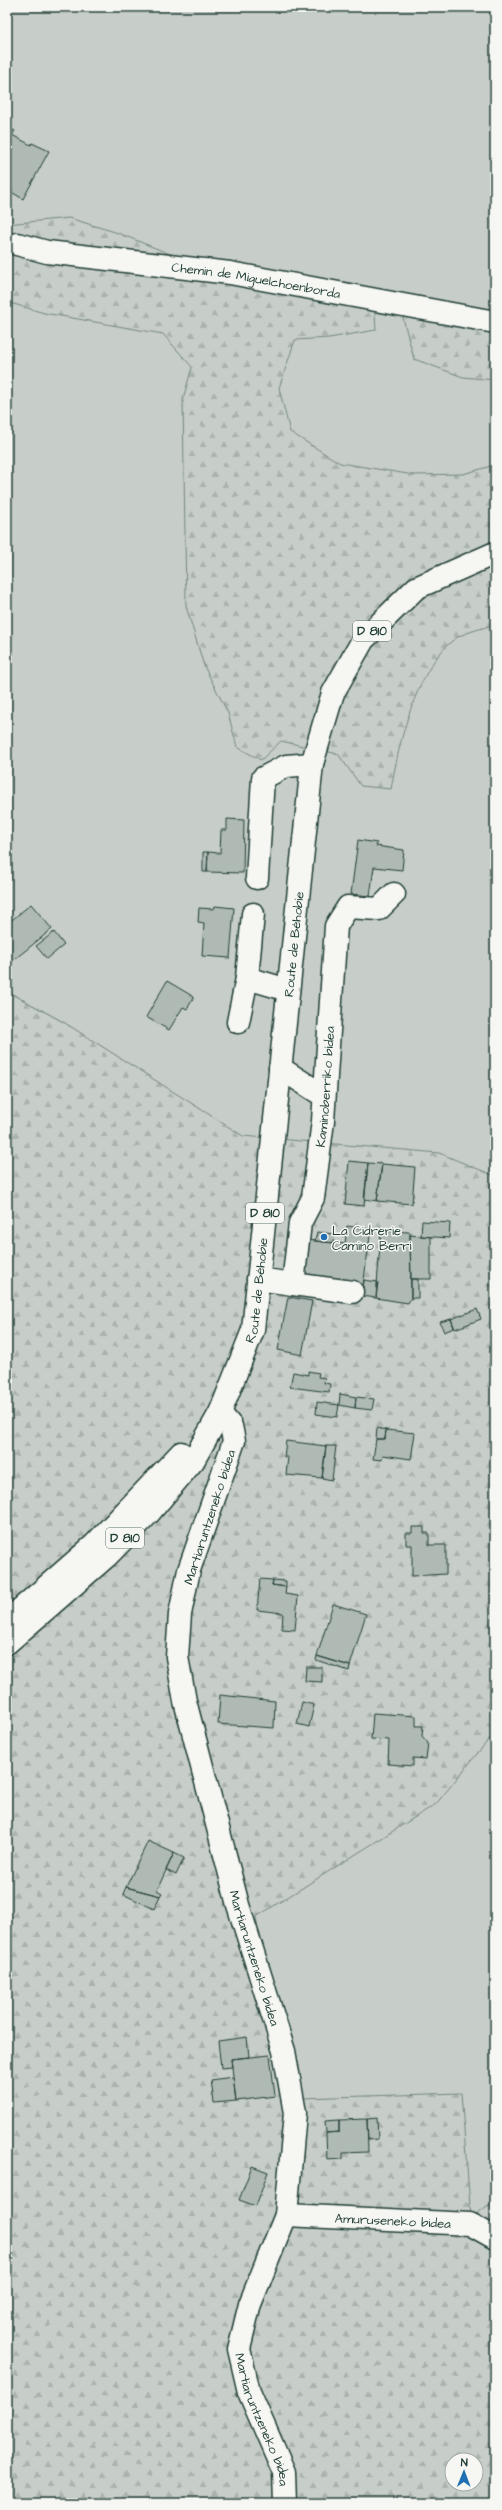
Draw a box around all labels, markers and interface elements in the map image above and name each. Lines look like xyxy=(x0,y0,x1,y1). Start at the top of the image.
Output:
street label: Chemin de Miguelchoenborda xyxy=(170,258,342,303)
road number: D 810 xyxy=(353,621,391,641)
street label: Route de Béhobie xyxy=(280,891,309,998)
street label: Kaminoberriko bidea xyxy=(312,1025,339,1148)
road number: D 810 xyxy=(246,1203,284,1223)
place label: La Cidrerie Camino Berri xyxy=(332,1222,412,1255)
marker: La Cidrerie Camino Berri xyxy=(319,1232,329,1242)
street label: Route de Béhobie xyxy=(241,1237,273,1346)
street label: Martiaruntzeneko bidea xyxy=(180,1447,240,1587)
road number: D 810 xyxy=(106,1528,144,1548)
street label: Martiaruntzeneko bidea xyxy=(225,1888,284,2029)
street label: Amuruseneko bidea xyxy=(334,2209,452,2233)
street label: Martiaruntzeneko bidea xyxy=(230,2351,292,2487)
north arrow xyxy=(444,2452,484,2492)
text: N xyxy=(461,2455,468,2470)

